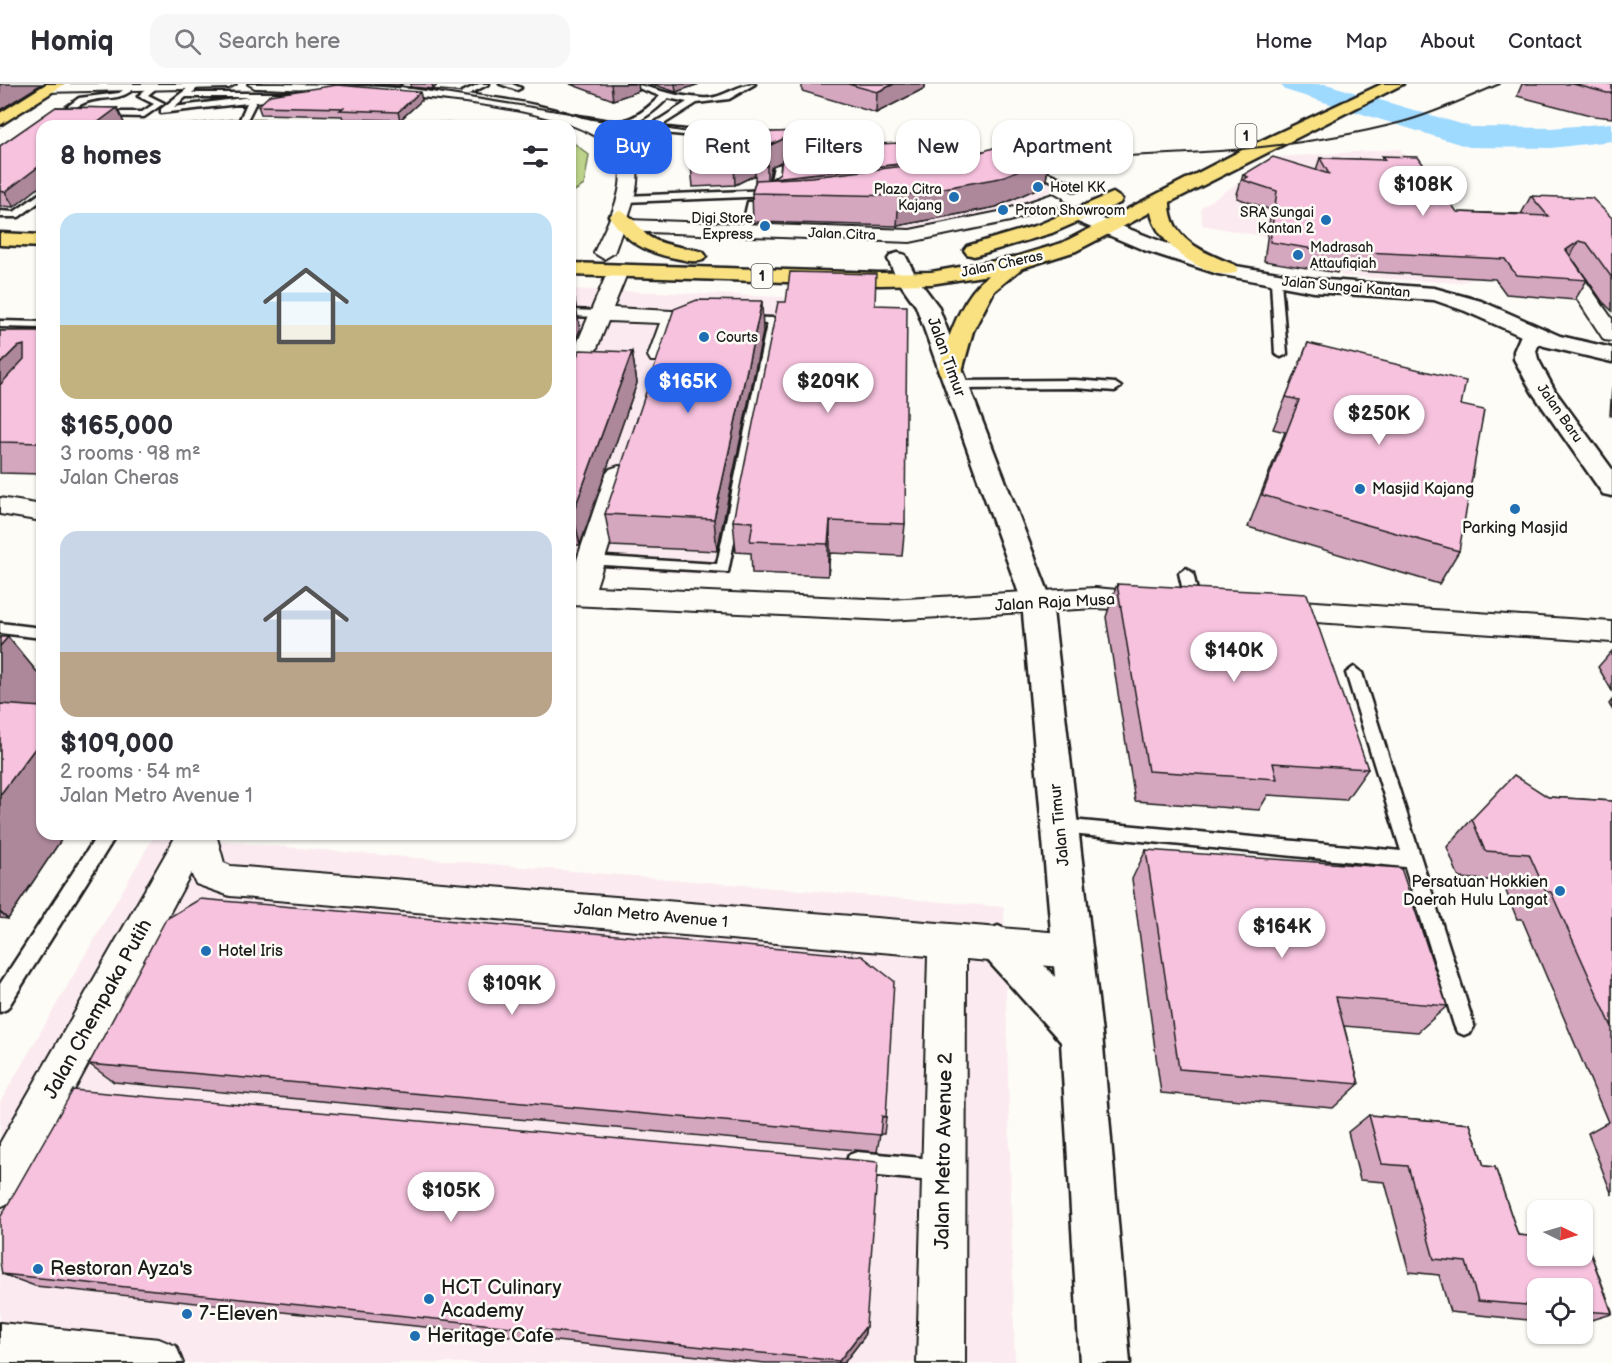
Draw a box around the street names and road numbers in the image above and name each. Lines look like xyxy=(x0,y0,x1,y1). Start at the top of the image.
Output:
road number: 1 xyxy=(1236,124,1256,148)
street label: Jalan Citra xyxy=(808,224,876,244)
street label: Jalan Cheras xyxy=(960,247,1045,281)
road number: 1 xyxy=(752,264,772,288)
street label: Jalan Sungai Kantan xyxy=(1281,273,1411,301)
street label: Jalan Timur xyxy=(923,315,969,399)
street label: Jalan Baru xyxy=(1534,380,1586,446)
street label: Jalan Raja Musa xyxy=(994,590,1116,616)
street label: Jalan Timur xyxy=(1046,782,1074,867)
street label: Jalan Metro Avenue 1 xyxy=(573,900,729,932)
street label: Jalan Chempaka Putih xyxy=(39,915,157,1103)
street label: Jalan Metro Avenue 2 xyxy=(930,1052,958,1250)

